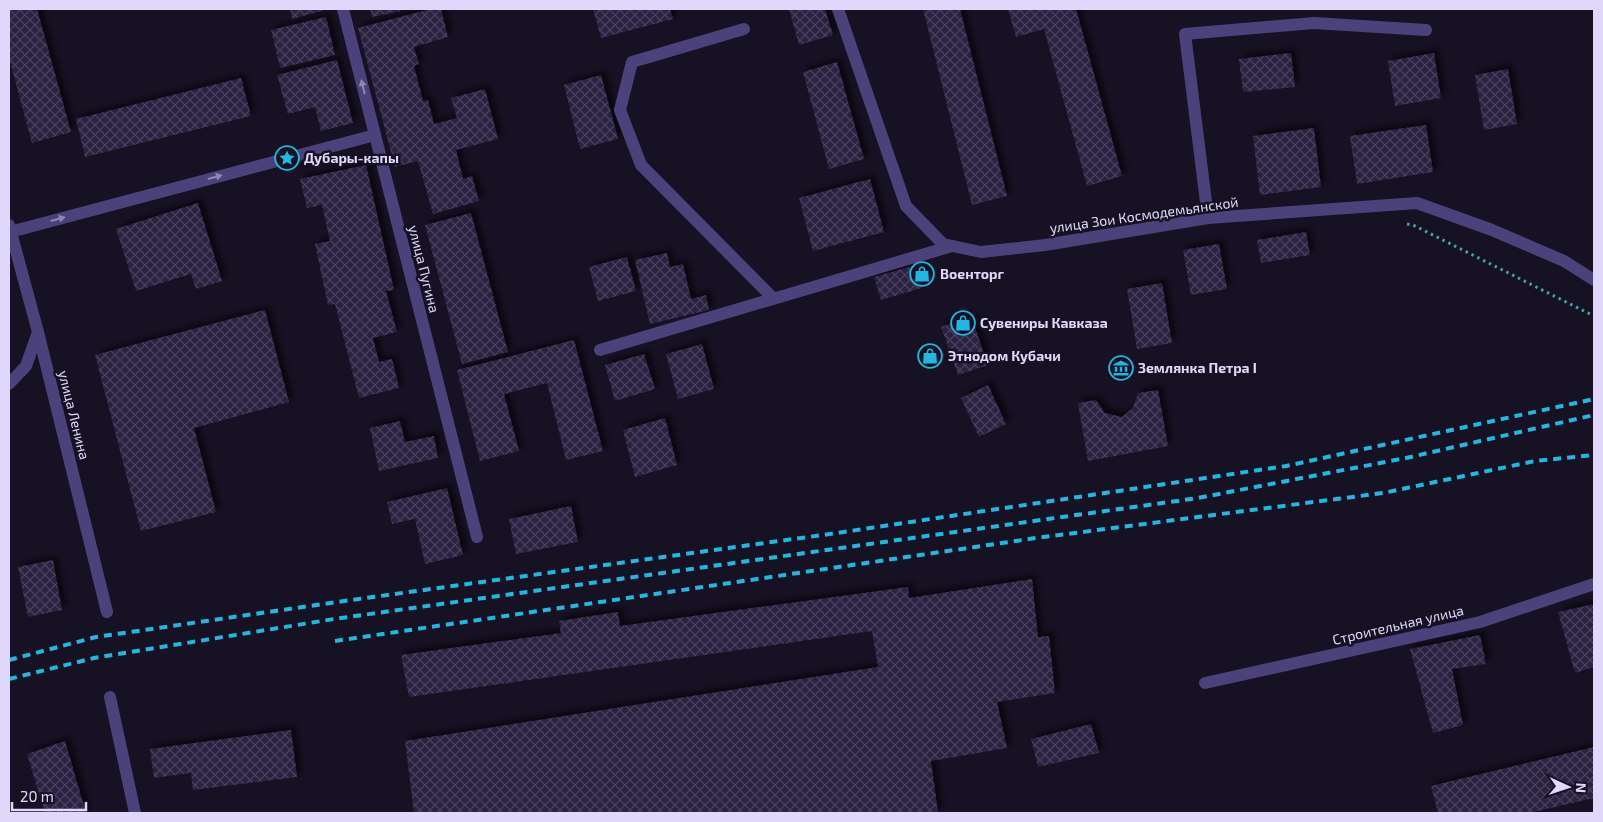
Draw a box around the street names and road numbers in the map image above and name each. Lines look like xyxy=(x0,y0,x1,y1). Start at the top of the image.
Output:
street label: улица Зои Космодемьянской xyxy=(1048,193,1239,236)
street label: улица Пугина xyxy=(405,223,444,314)
street label: улица Ленина xyxy=(55,369,94,461)
street label: Строительная улица xyxy=(1331,601,1465,648)

